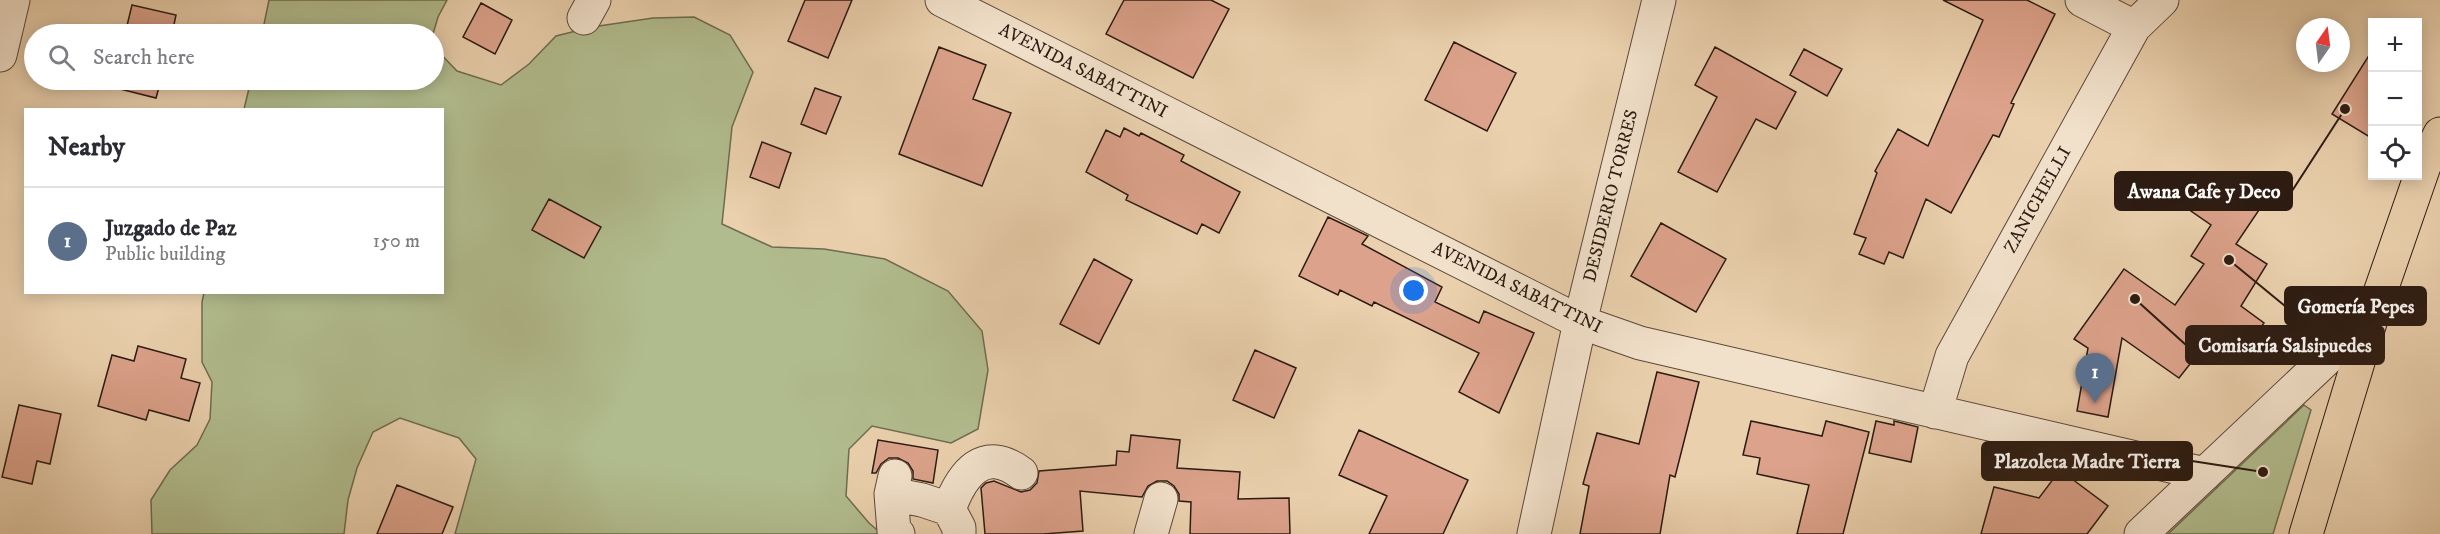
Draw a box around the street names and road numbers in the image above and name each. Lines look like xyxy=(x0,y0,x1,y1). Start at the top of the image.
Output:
street label: AVENIDA SABATTINI xyxy=(995,19,1171,123)
street label: DESIDERIO TORRES xyxy=(1579,108,1643,284)
street label: ZANICHELLI xyxy=(2000,143,2076,257)
street label: AVENIDA SABATTINI xyxy=(1428,237,1606,339)

